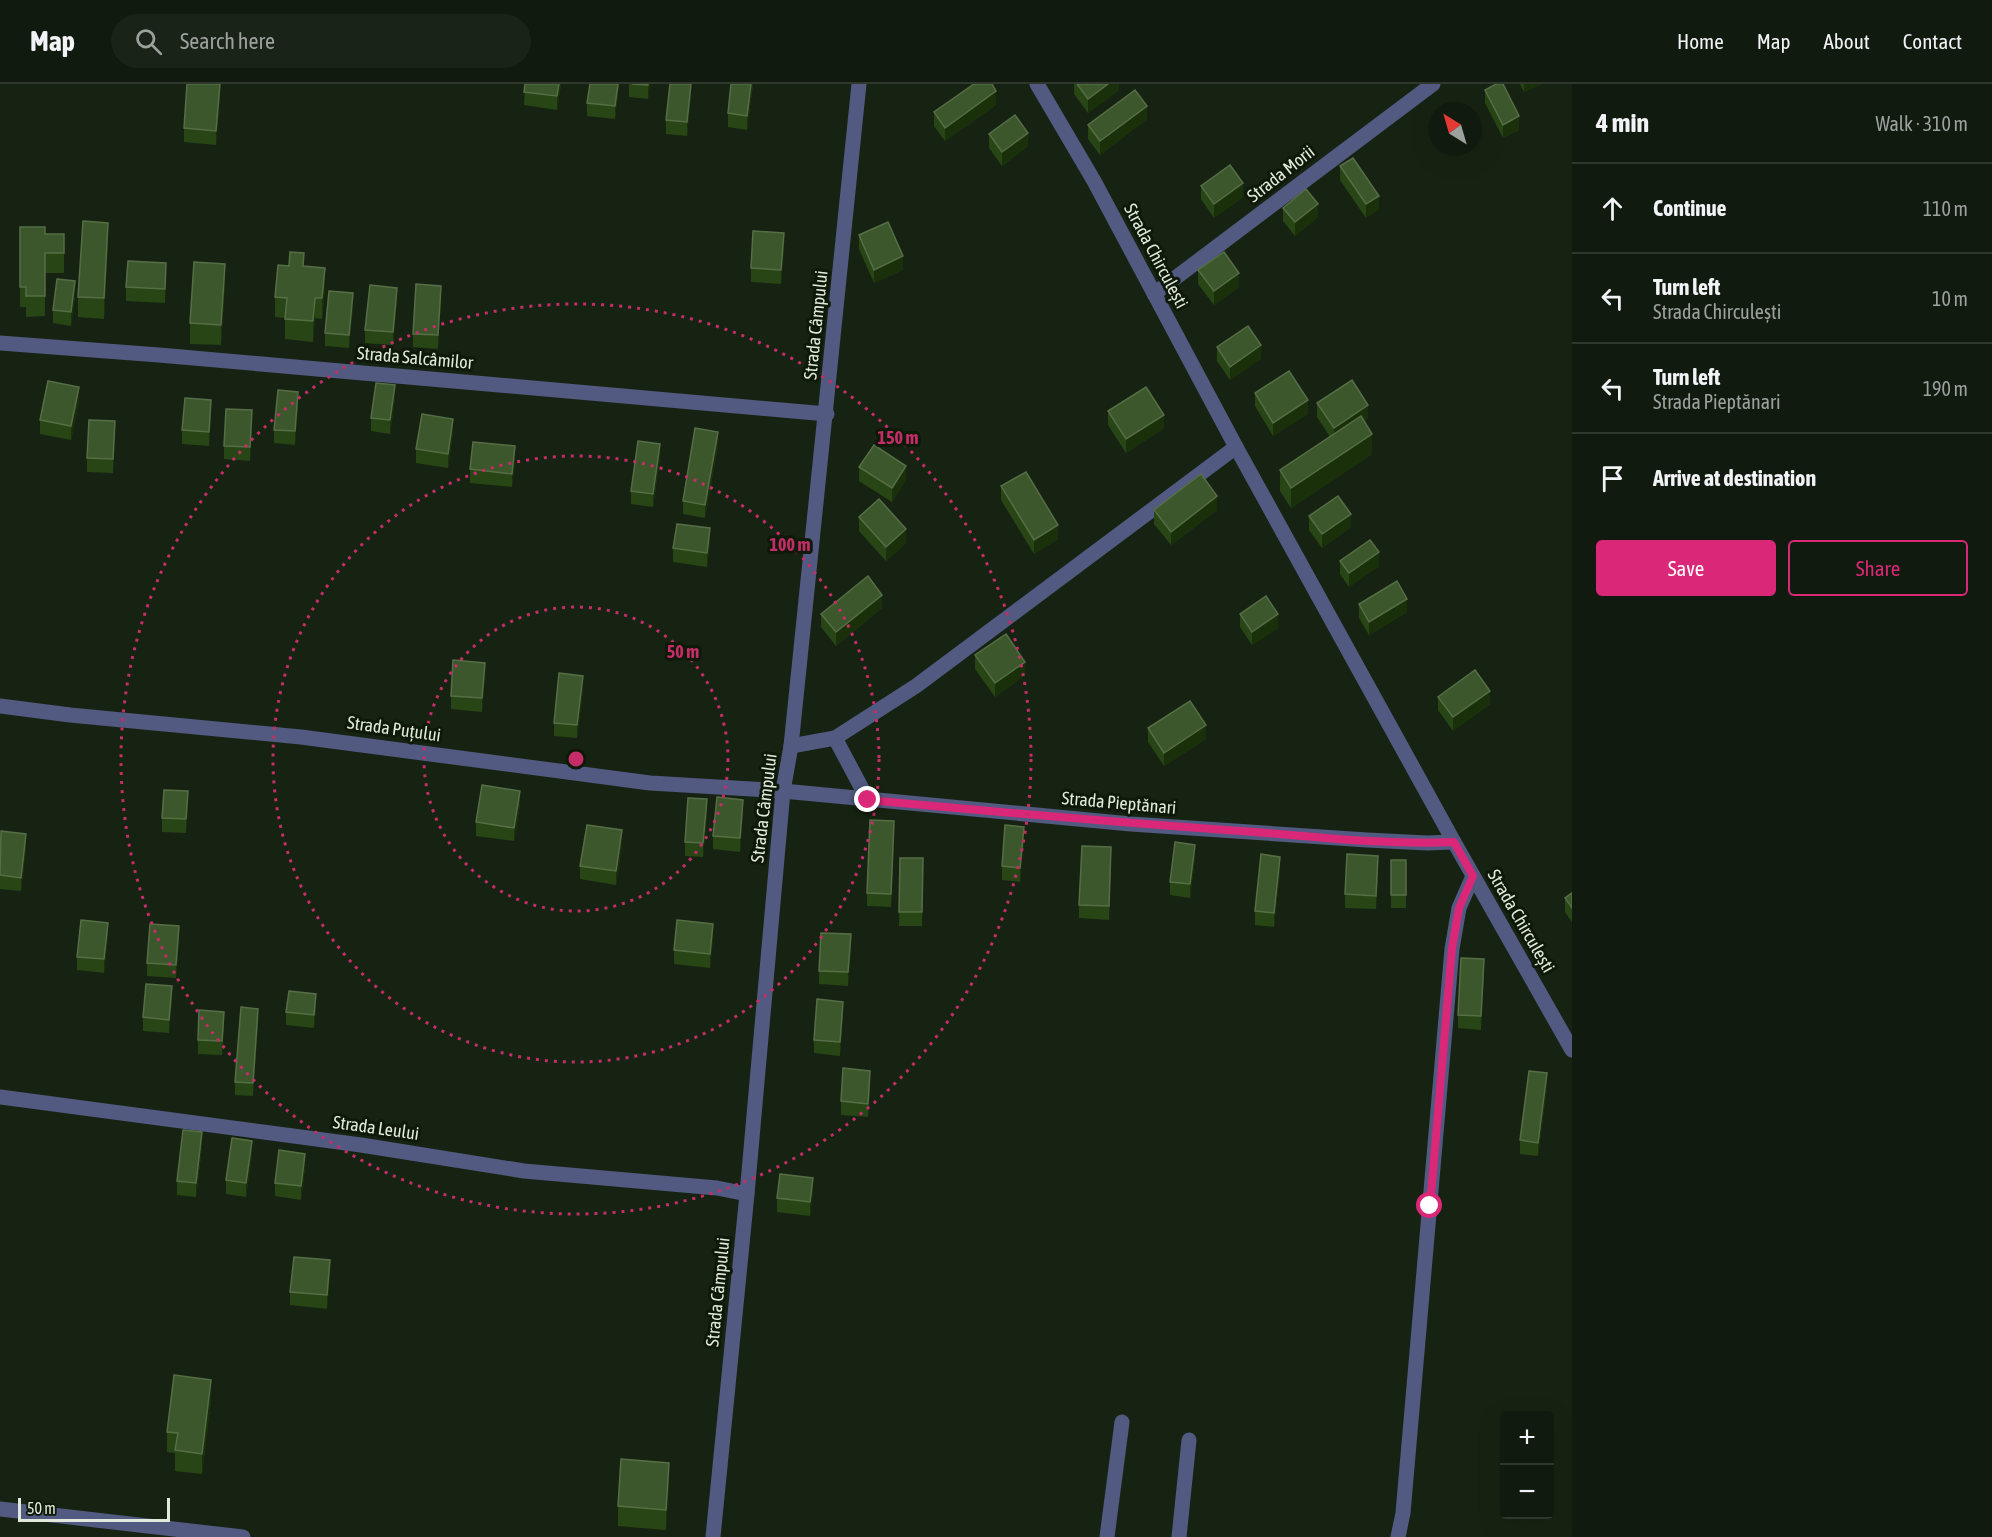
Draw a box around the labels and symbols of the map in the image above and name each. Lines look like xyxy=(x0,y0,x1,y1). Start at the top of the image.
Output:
north arrow xyxy=(1428,102,1482,156)
street label: Strada Morii xyxy=(1243,141,1318,206)
street label: Strada Chirculești xyxy=(1120,200,1193,312)
street label: Strada Câmpului xyxy=(799,269,832,381)
street label: Strada Salcâmilor xyxy=(356,342,475,373)
text: 150 m xyxy=(878,427,918,448)
text: 100 m xyxy=(770,534,810,555)
text: 50 m xyxy=(667,641,699,662)
street label: Strada Puțului xyxy=(346,712,442,745)
centre of rings xyxy=(566,749,586,769)
street label: Strada Câmpului xyxy=(746,752,781,864)
route end xyxy=(854,786,880,812)
street label: Strada Pieptănari xyxy=(1061,787,1177,818)
street label: Strada Chirculești xyxy=(1483,865,1559,976)
street label: Strada Leului xyxy=(332,1111,421,1144)
route start xyxy=(1416,1192,1442,1218)
street label: Strada Câmpului xyxy=(701,1236,734,1348)
scale bar xyxy=(18,1495,170,1522)

